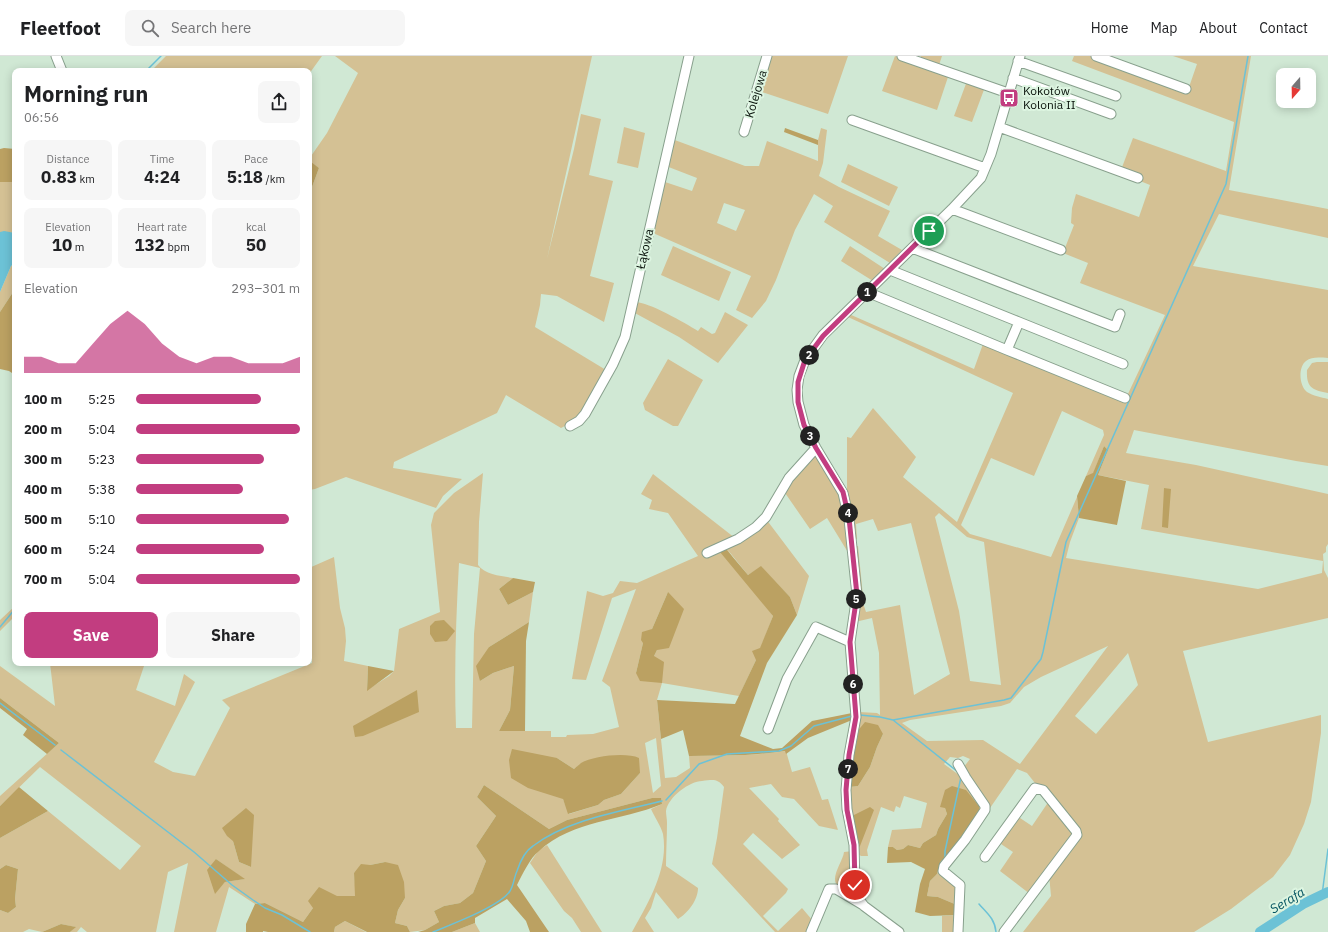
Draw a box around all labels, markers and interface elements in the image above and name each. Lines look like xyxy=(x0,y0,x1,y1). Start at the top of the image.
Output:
search box xyxy=(125,10,405,46)
text: Fleetfoot xyxy=(20,16,101,40)
icon: search xyxy=(139,17,161,39)
text: Search here xyxy=(171,18,251,37)
text: Home xyxy=(1091,19,1128,37)
text: Map xyxy=(1150,19,1177,37)
text: About xyxy=(1199,19,1237,37)
text: Contact xyxy=(1259,19,1308,37)
street label: Kolejowa xyxy=(741,68,770,120)
north arrow xyxy=(1276,68,1316,108)
map controls xyxy=(1276,68,1316,108)
text: Morning run xyxy=(24,79,148,108)
button: share xyxy=(258,81,300,123)
place label: Kokotów Kolonia II xyxy=(1023,83,1076,112)
bus stop icon: Kokotów Kolonia II xyxy=(998,87,1020,109)
text: 06:56 xyxy=(24,109,59,126)
text: Distance xyxy=(47,152,89,166)
text: Time xyxy=(150,152,174,166)
text: Pace xyxy=(244,152,268,166)
text: 0.83 xyxy=(41,166,77,188)
text: 4:24 xyxy=(144,166,180,188)
text: 5:18 xyxy=(227,166,263,188)
text: km xyxy=(77,172,95,186)
text: /km xyxy=(263,172,285,186)
pin xyxy=(912,214,946,248)
text: Elevation xyxy=(45,220,91,234)
text: Heart rate xyxy=(137,220,187,234)
text: kcal xyxy=(246,220,266,234)
icon: arrive xyxy=(918,220,940,242)
street label: Łąkowa xyxy=(632,227,657,271)
text: 10 xyxy=(52,234,72,256)
text: 132 xyxy=(134,234,165,256)
text: 50 xyxy=(246,234,266,256)
text: m xyxy=(72,240,84,254)
text: bpm xyxy=(165,240,190,254)
text: Elevation xyxy=(24,280,78,297)
text: 293–301 m xyxy=(231,280,300,297)
pin: 1 xyxy=(857,282,877,302)
text: 1 xyxy=(864,285,870,299)
pin: 2 xyxy=(799,345,819,365)
text: 2 xyxy=(806,348,812,362)
text: 100 m xyxy=(24,391,62,408)
text: 5:25 xyxy=(88,391,115,408)
text: 200 m xyxy=(24,421,62,438)
text: 5:04 xyxy=(88,421,115,438)
pin: 3 xyxy=(800,426,820,446)
text: 3 xyxy=(807,429,813,443)
text: 300 m xyxy=(24,451,62,468)
text: 5:23 xyxy=(88,451,115,468)
text: 400 m xyxy=(24,481,62,498)
text: 5:38 xyxy=(88,481,115,498)
pin: 4 xyxy=(838,503,858,523)
text: 4 xyxy=(845,506,851,520)
text: 500 m xyxy=(24,511,62,528)
text: 5:10 xyxy=(88,511,115,528)
text: 600 m xyxy=(24,541,62,558)
text: 5:24 xyxy=(88,541,115,558)
text: 700 m xyxy=(24,571,62,588)
text: 5:04 xyxy=(88,571,115,588)
pin: 5 xyxy=(846,589,866,609)
text: 5 xyxy=(853,592,859,606)
button: Save xyxy=(24,612,158,658)
button: Share xyxy=(166,612,300,658)
pin: 6 xyxy=(843,674,863,694)
text: 6 xyxy=(850,677,856,691)
pin: 7 xyxy=(838,759,858,779)
text: 7 xyxy=(845,762,851,776)
pin xyxy=(838,868,872,902)
icon: check xyxy=(844,874,866,896)
water label: Serafa xyxy=(1267,883,1308,917)

